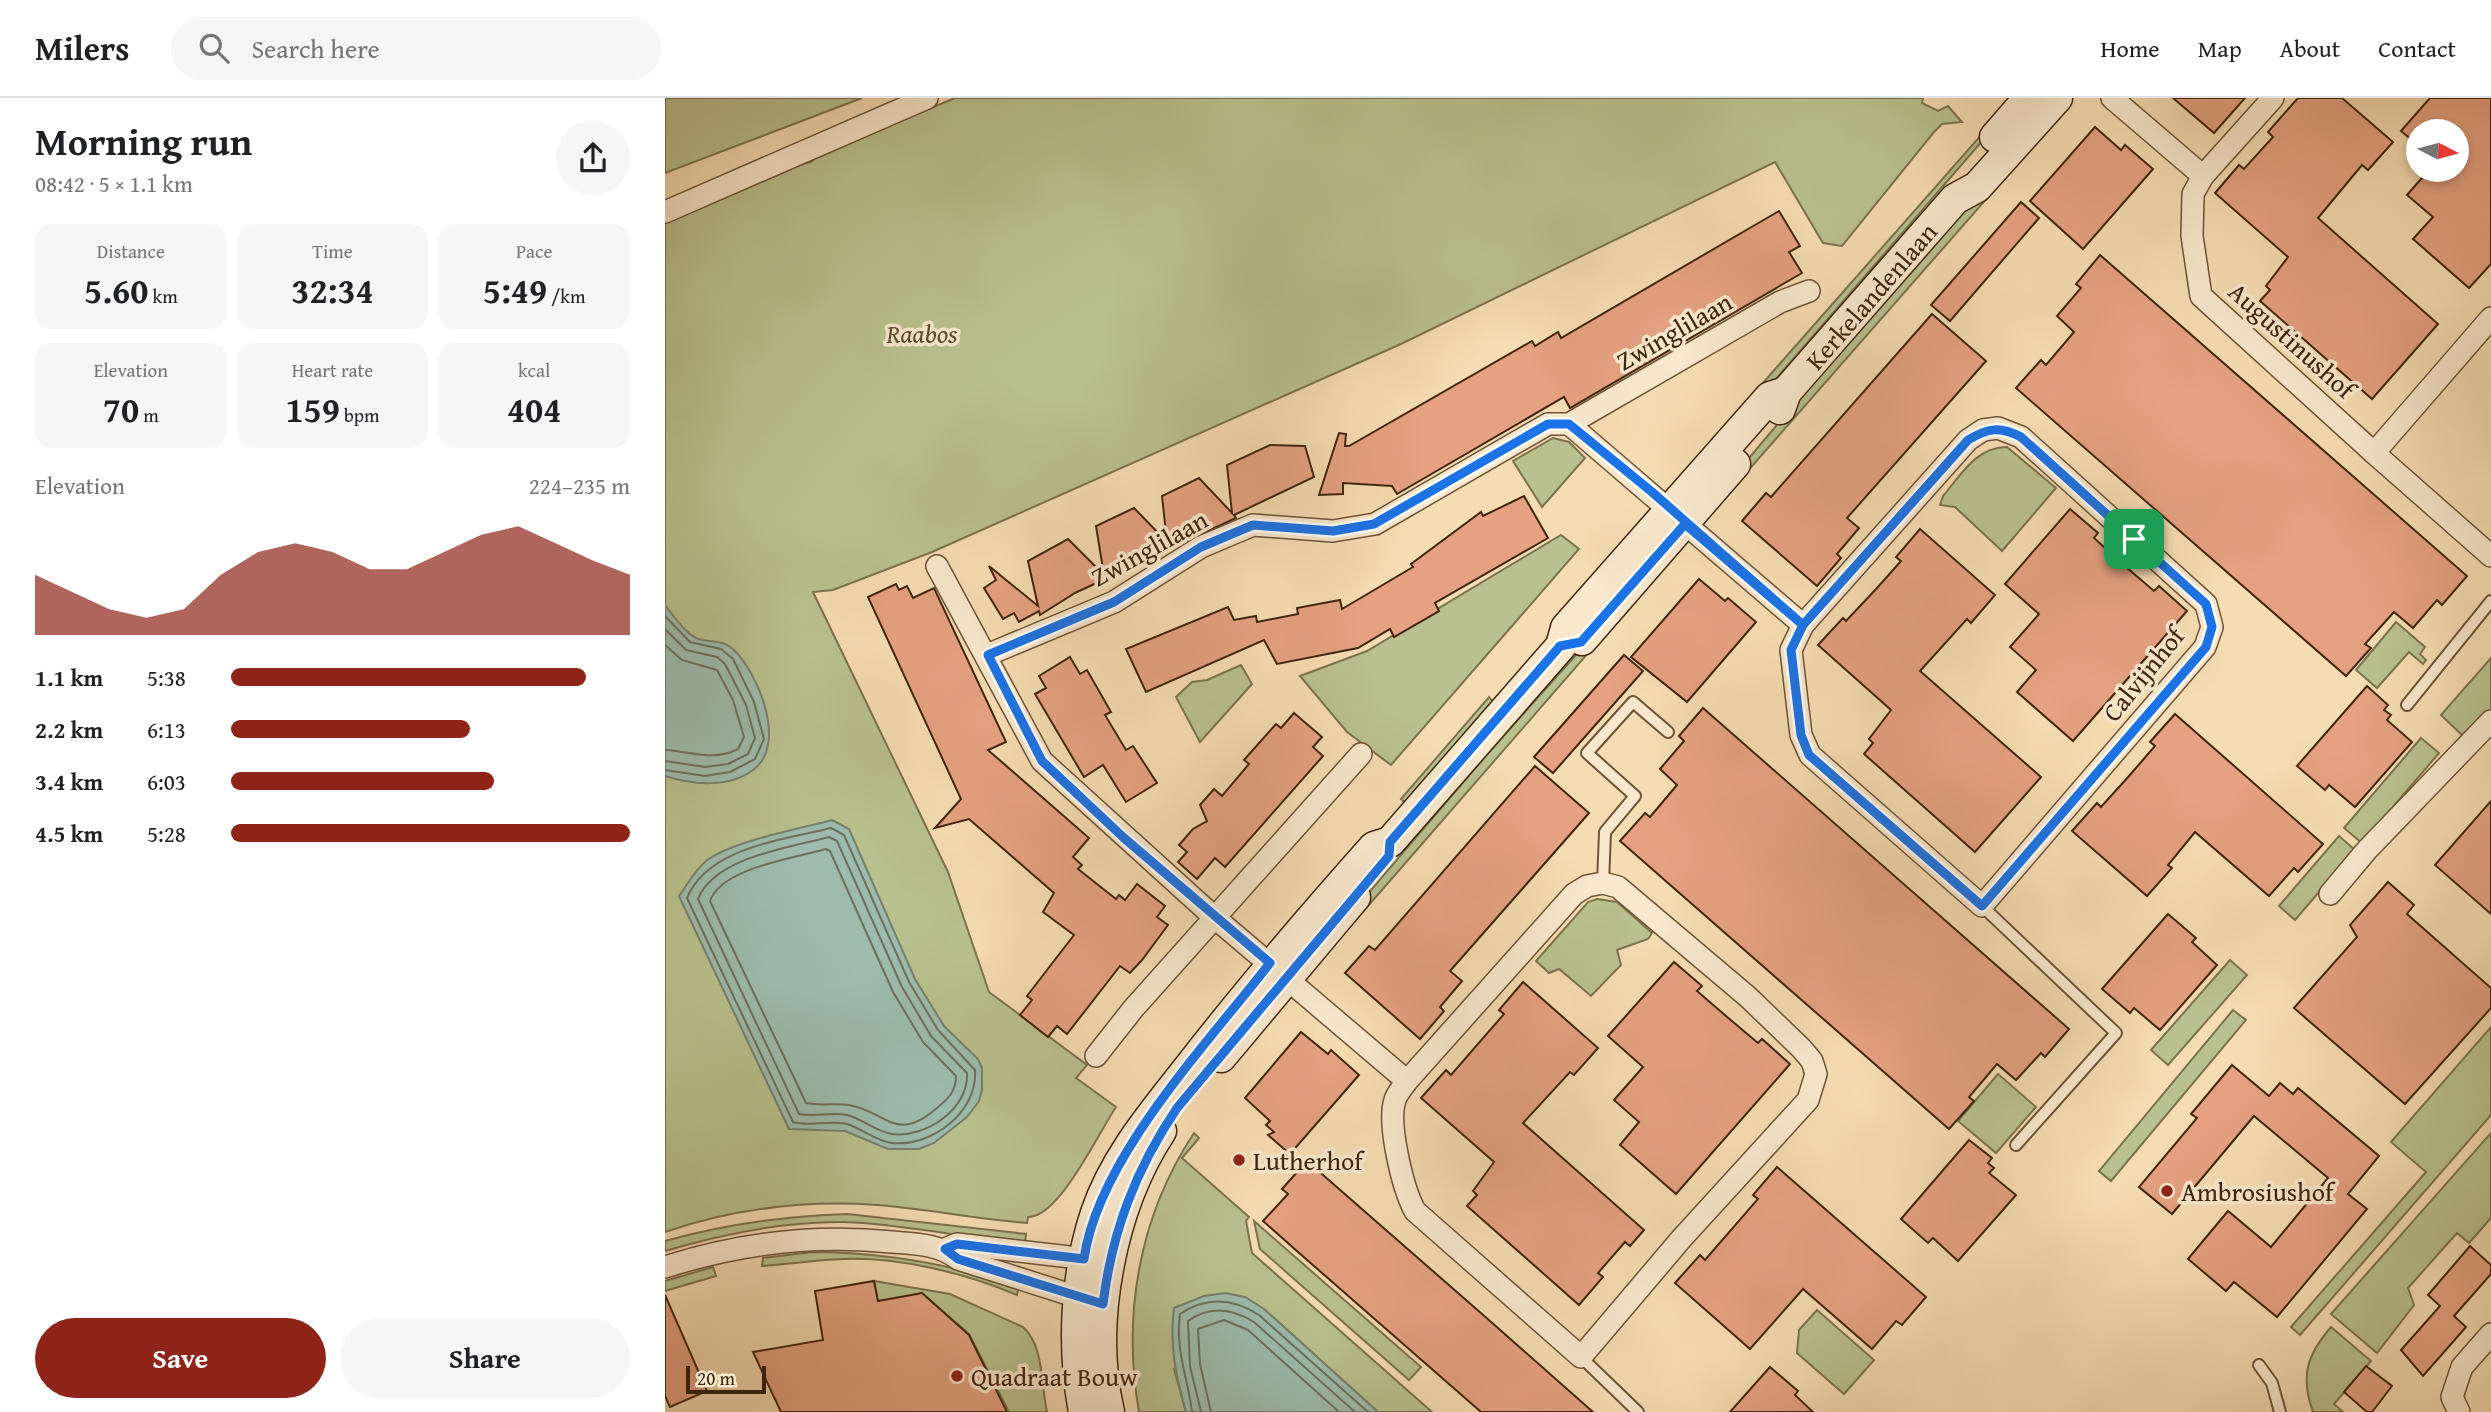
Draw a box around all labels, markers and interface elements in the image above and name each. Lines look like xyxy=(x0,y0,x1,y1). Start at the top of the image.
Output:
search box xyxy=(171,17,661,80)
text: Milers xyxy=(35,24,129,72)
icon: search xyxy=(195,29,233,67)
text: Search here xyxy=(251,29,380,68)
text: Home xyxy=(2101,31,2160,66)
text: Map xyxy=(2198,31,2242,66)
text: About xyxy=(2280,31,2340,66)
text: Contact xyxy=(2378,31,2456,66)
text: Morning run xyxy=(35,113,252,169)
north arrow xyxy=(2406,119,2469,182)
map controls xyxy=(2406,119,2469,182)
button: share xyxy=(556,121,630,195)
text: 08:42 · 5 × 1.1 km xyxy=(35,167,193,200)
street label: Kerkelandenlaan xyxy=(1796,213,1947,378)
text: Distance xyxy=(97,237,165,265)
text: Time xyxy=(312,237,353,265)
text: Pace xyxy=(516,237,552,265)
text: 5.60 xyxy=(84,265,148,316)
text: 32:34 xyxy=(291,265,374,316)
text: 5:49 xyxy=(483,265,547,316)
street label: Augustinushof xyxy=(2220,272,2366,409)
text: km xyxy=(148,282,178,310)
text: /km xyxy=(547,282,585,310)
street label: Zwinglilaan xyxy=(1609,282,1740,380)
park label: Raabos xyxy=(886,314,958,353)
text: Elevation xyxy=(94,356,168,384)
text: Heart rate xyxy=(292,356,373,384)
text: kcal xyxy=(518,356,550,384)
text: 70 xyxy=(103,384,139,435)
text: 159 xyxy=(285,384,340,435)
text: 404 xyxy=(507,384,561,435)
text: m xyxy=(139,401,159,429)
text: bpm xyxy=(340,401,380,429)
text: Elevation xyxy=(35,469,125,502)
text: 224–235 m xyxy=(529,469,630,502)
street label: Zwinglilaan xyxy=(1083,500,1215,596)
pin xyxy=(2104,509,2164,569)
icon: arrive xyxy=(2115,520,2153,558)
street label: Calvijnhof xyxy=(2093,616,2195,730)
text: 1.1 km xyxy=(35,661,103,694)
text: 5:38 xyxy=(147,661,186,694)
text: 2.2 km xyxy=(35,713,103,746)
text: 6:13 xyxy=(147,713,186,746)
text: 3.4 km xyxy=(35,765,103,798)
text: 6:03 xyxy=(147,765,186,798)
text: 4.5 km xyxy=(35,817,103,850)
text: 5:28 xyxy=(147,817,186,850)
place label: Lutherhof xyxy=(1253,1141,1365,1180)
marker: Lutherhof xyxy=(1231,1152,1247,1168)
place label: Ambrosiushof xyxy=(2181,1172,2336,1211)
marker: Ambrosiushof xyxy=(2159,1183,2175,1199)
button: Save xyxy=(35,1318,326,1398)
button: Share xyxy=(340,1318,630,1398)
place label: Quadraat Bouw xyxy=(971,1357,1138,1396)
scale bar xyxy=(686,1363,767,1395)
text: 20 m xyxy=(697,1364,735,1392)
marker: Quadraat Bouw xyxy=(949,1368,965,1384)

